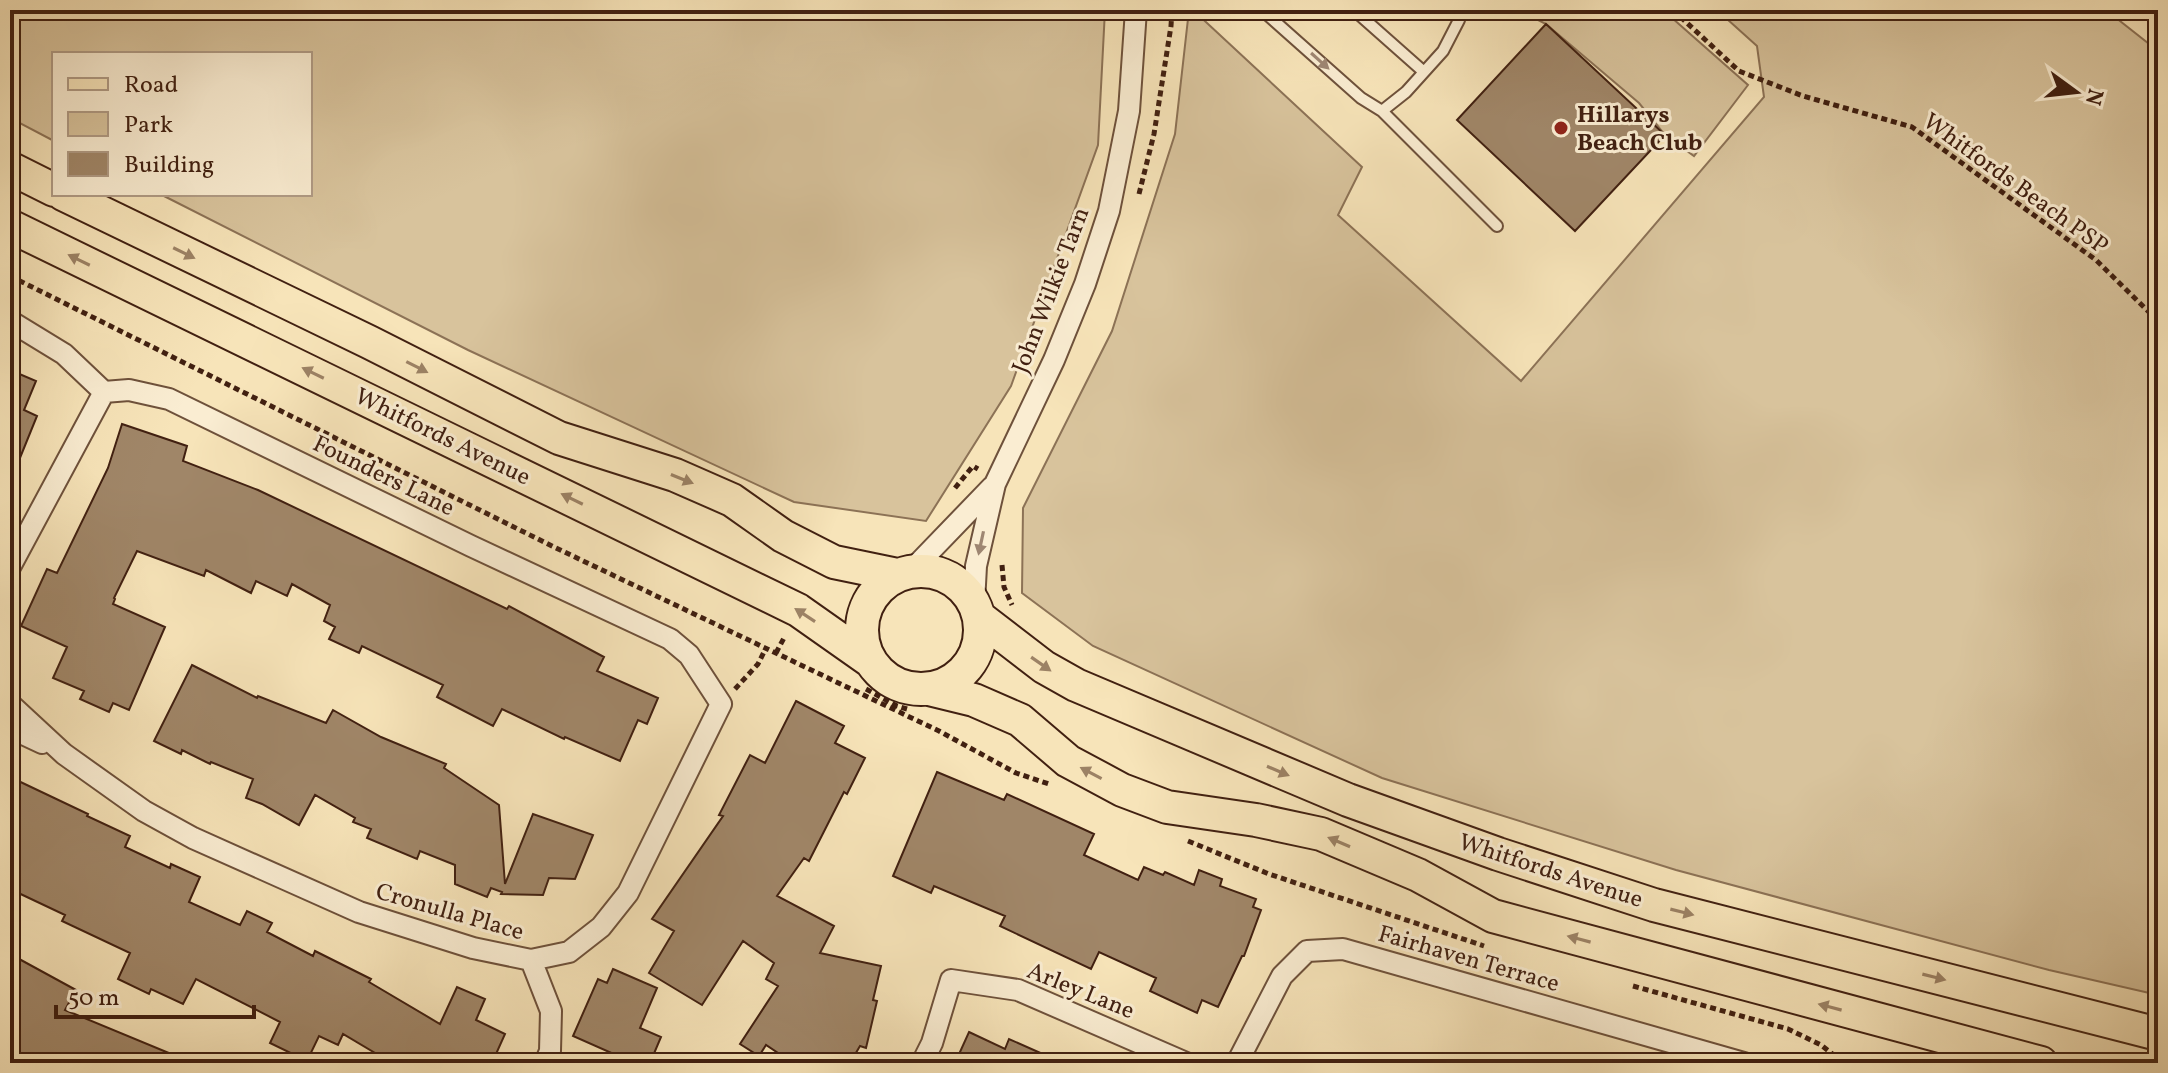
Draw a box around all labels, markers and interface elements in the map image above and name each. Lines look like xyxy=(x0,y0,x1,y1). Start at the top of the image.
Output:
legend xyxy=(52,52,312,196)
one-way arrow xyxy=(1311,52,1330,70)
north arrow xyxy=(2036,52,2116,132)
text: Road xyxy=(124,69,178,103)
text: N xyxy=(2076,85,2110,108)
place label: Hillarys Beach Club xyxy=(1577,99,1702,161)
street label: Whitfords Beach PSP xyxy=(1915,106,2115,264)
text: Park xyxy=(124,109,173,143)
marker: Hillarys Beach Club xyxy=(1552,119,1570,137)
text: Building xyxy=(124,149,214,183)
street label: John Wilkie Tarn xyxy=(1005,203,1099,379)
one-way arrow xyxy=(172,246,195,259)
one-way arrow xyxy=(68,253,91,266)
one-way arrow xyxy=(406,360,429,373)
one-way arrow xyxy=(302,366,325,380)
street label: Whitfords Avenue xyxy=(348,380,536,495)
street label: Founders Lane xyxy=(306,428,460,526)
one-way arrow xyxy=(670,472,694,485)
one-way arrow xyxy=(561,492,584,506)
one-way arrow xyxy=(974,531,987,556)
one-way arrow xyxy=(794,608,815,623)
one-way arrow xyxy=(1031,656,1052,671)
one-way arrow xyxy=(1266,764,1290,777)
one-way arrow xyxy=(1079,767,1102,780)
street label: Whitfords Avenue xyxy=(1454,826,1647,918)
one-way arrow xyxy=(1327,835,1351,848)
street label: Cronulla Place xyxy=(371,876,527,950)
one-way arrow xyxy=(1669,906,1694,918)
street label: Fairhaven Terrace xyxy=(1374,918,1563,1002)
one-way arrow xyxy=(1567,933,1592,945)
street label: Arley Lane xyxy=(1021,955,1139,1029)
scale bar xyxy=(56,969,254,1019)
one-way arrow xyxy=(1921,971,1946,983)
text: 50 m xyxy=(68,982,120,1016)
one-way arrow xyxy=(1818,1000,1843,1012)

